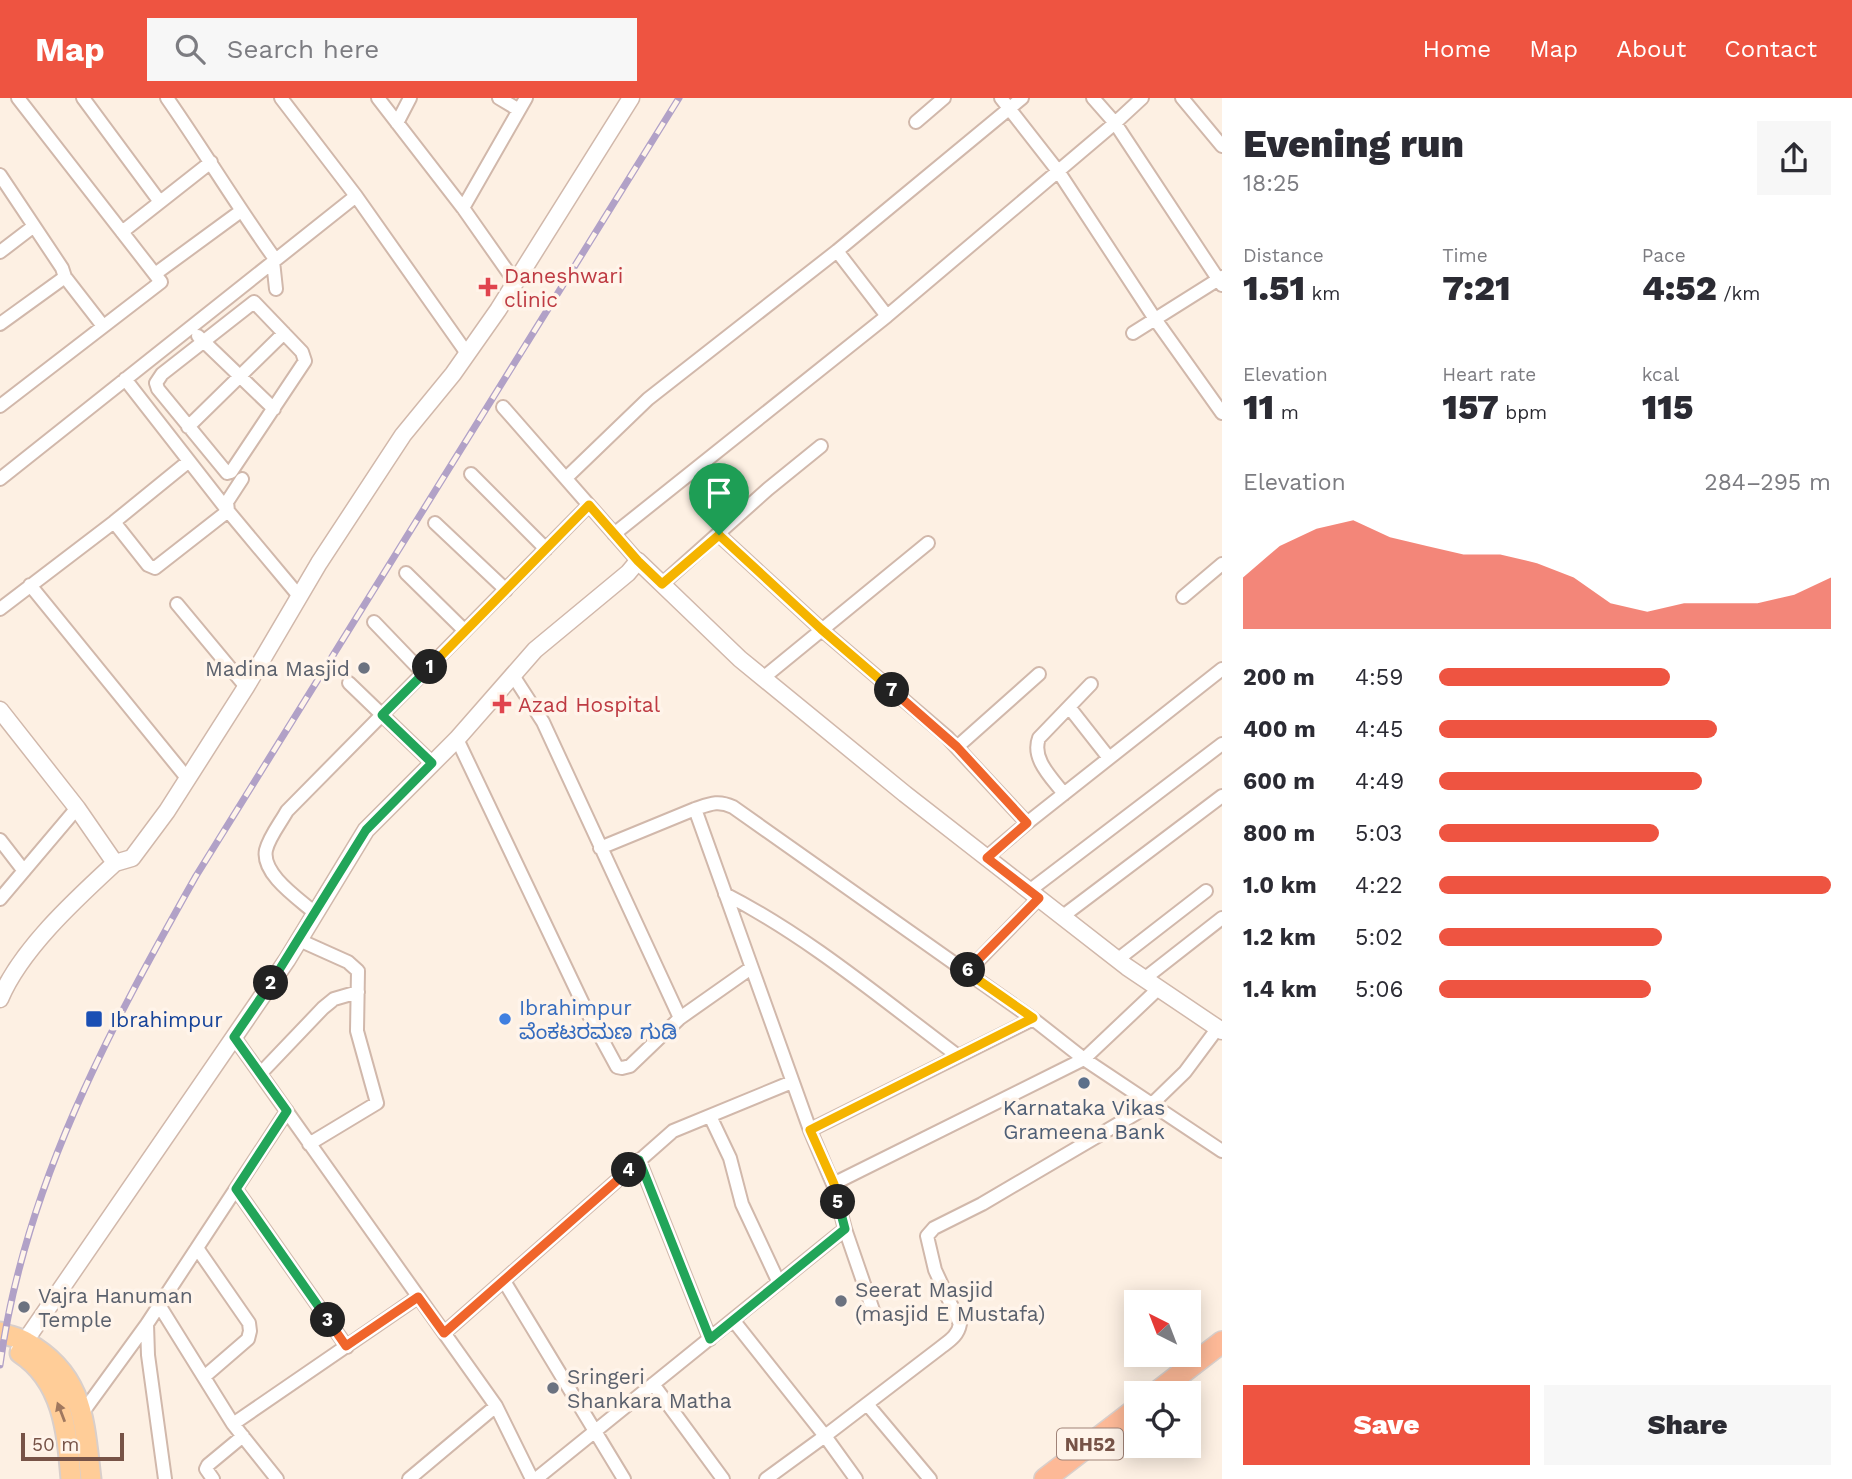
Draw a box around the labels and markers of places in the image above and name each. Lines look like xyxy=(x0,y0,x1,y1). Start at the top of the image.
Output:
place label: Daneshwari clinic xyxy=(504,263,623,312)
marker: Daneshwari clinic xyxy=(478,277,498,297)
pin xyxy=(689,463,749,535)
pin: 1 xyxy=(412,650,448,684)
place label: Madina Masjid xyxy=(205,656,350,681)
marker: Madina Masjid xyxy=(356,660,372,676)
pin: 7 xyxy=(874,672,910,708)
place label: Azad Hospital xyxy=(518,692,661,717)
marker: Azad Hospital xyxy=(492,694,512,714)
pin: 6 xyxy=(950,952,986,988)
pin: 2 xyxy=(254,966,288,1001)
place label: Ibrahimpur ವೆಂಕಟರಮಣ ಗುಡಿ xyxy=(519,995,677,1044)
place label: Ibrahimpur xyxy=(110,1007,223,1032)
marker: Ibrahimpur xyxy=(84,1009,104,1029)
marker: Ibrahimpur ವೆಂಕಟರಮಣ ಗುಡಿ xyxy=(497,1011,513,1027)
marker: Karnataka Vikas Grameena Bank xyxy=(1076,1075,1092,1091)
place label: Karnataka Vikas Grameena Bank xyxy=(1003,1095,1165,1144)
pin: 4 xyxy=(612,1152,646,1188)
pin: 5 xyxy=(820,1184,856,1220)
place label: Seerat Masjid (masjid E Mustafa) xyxy=(855,1277,1045,1326)
place label: Vajra Hanuman Temple xyxy=(38,1283,193,1332)
marker: Seerat Masjid (masjid E Mustafa) xyxy=(833,1293,849,1309)
marker: Vajra Hanuman Temple xyxy=(16,1299,32,1315)
pin: 3 xyxy=(310,1302,346,1338)
place label: Sringeri Shankara Matha xyxy=(567,1364,732,1413)
marker: Sringeri Shankara Matha xyxy=(545,1380,561,1396)

